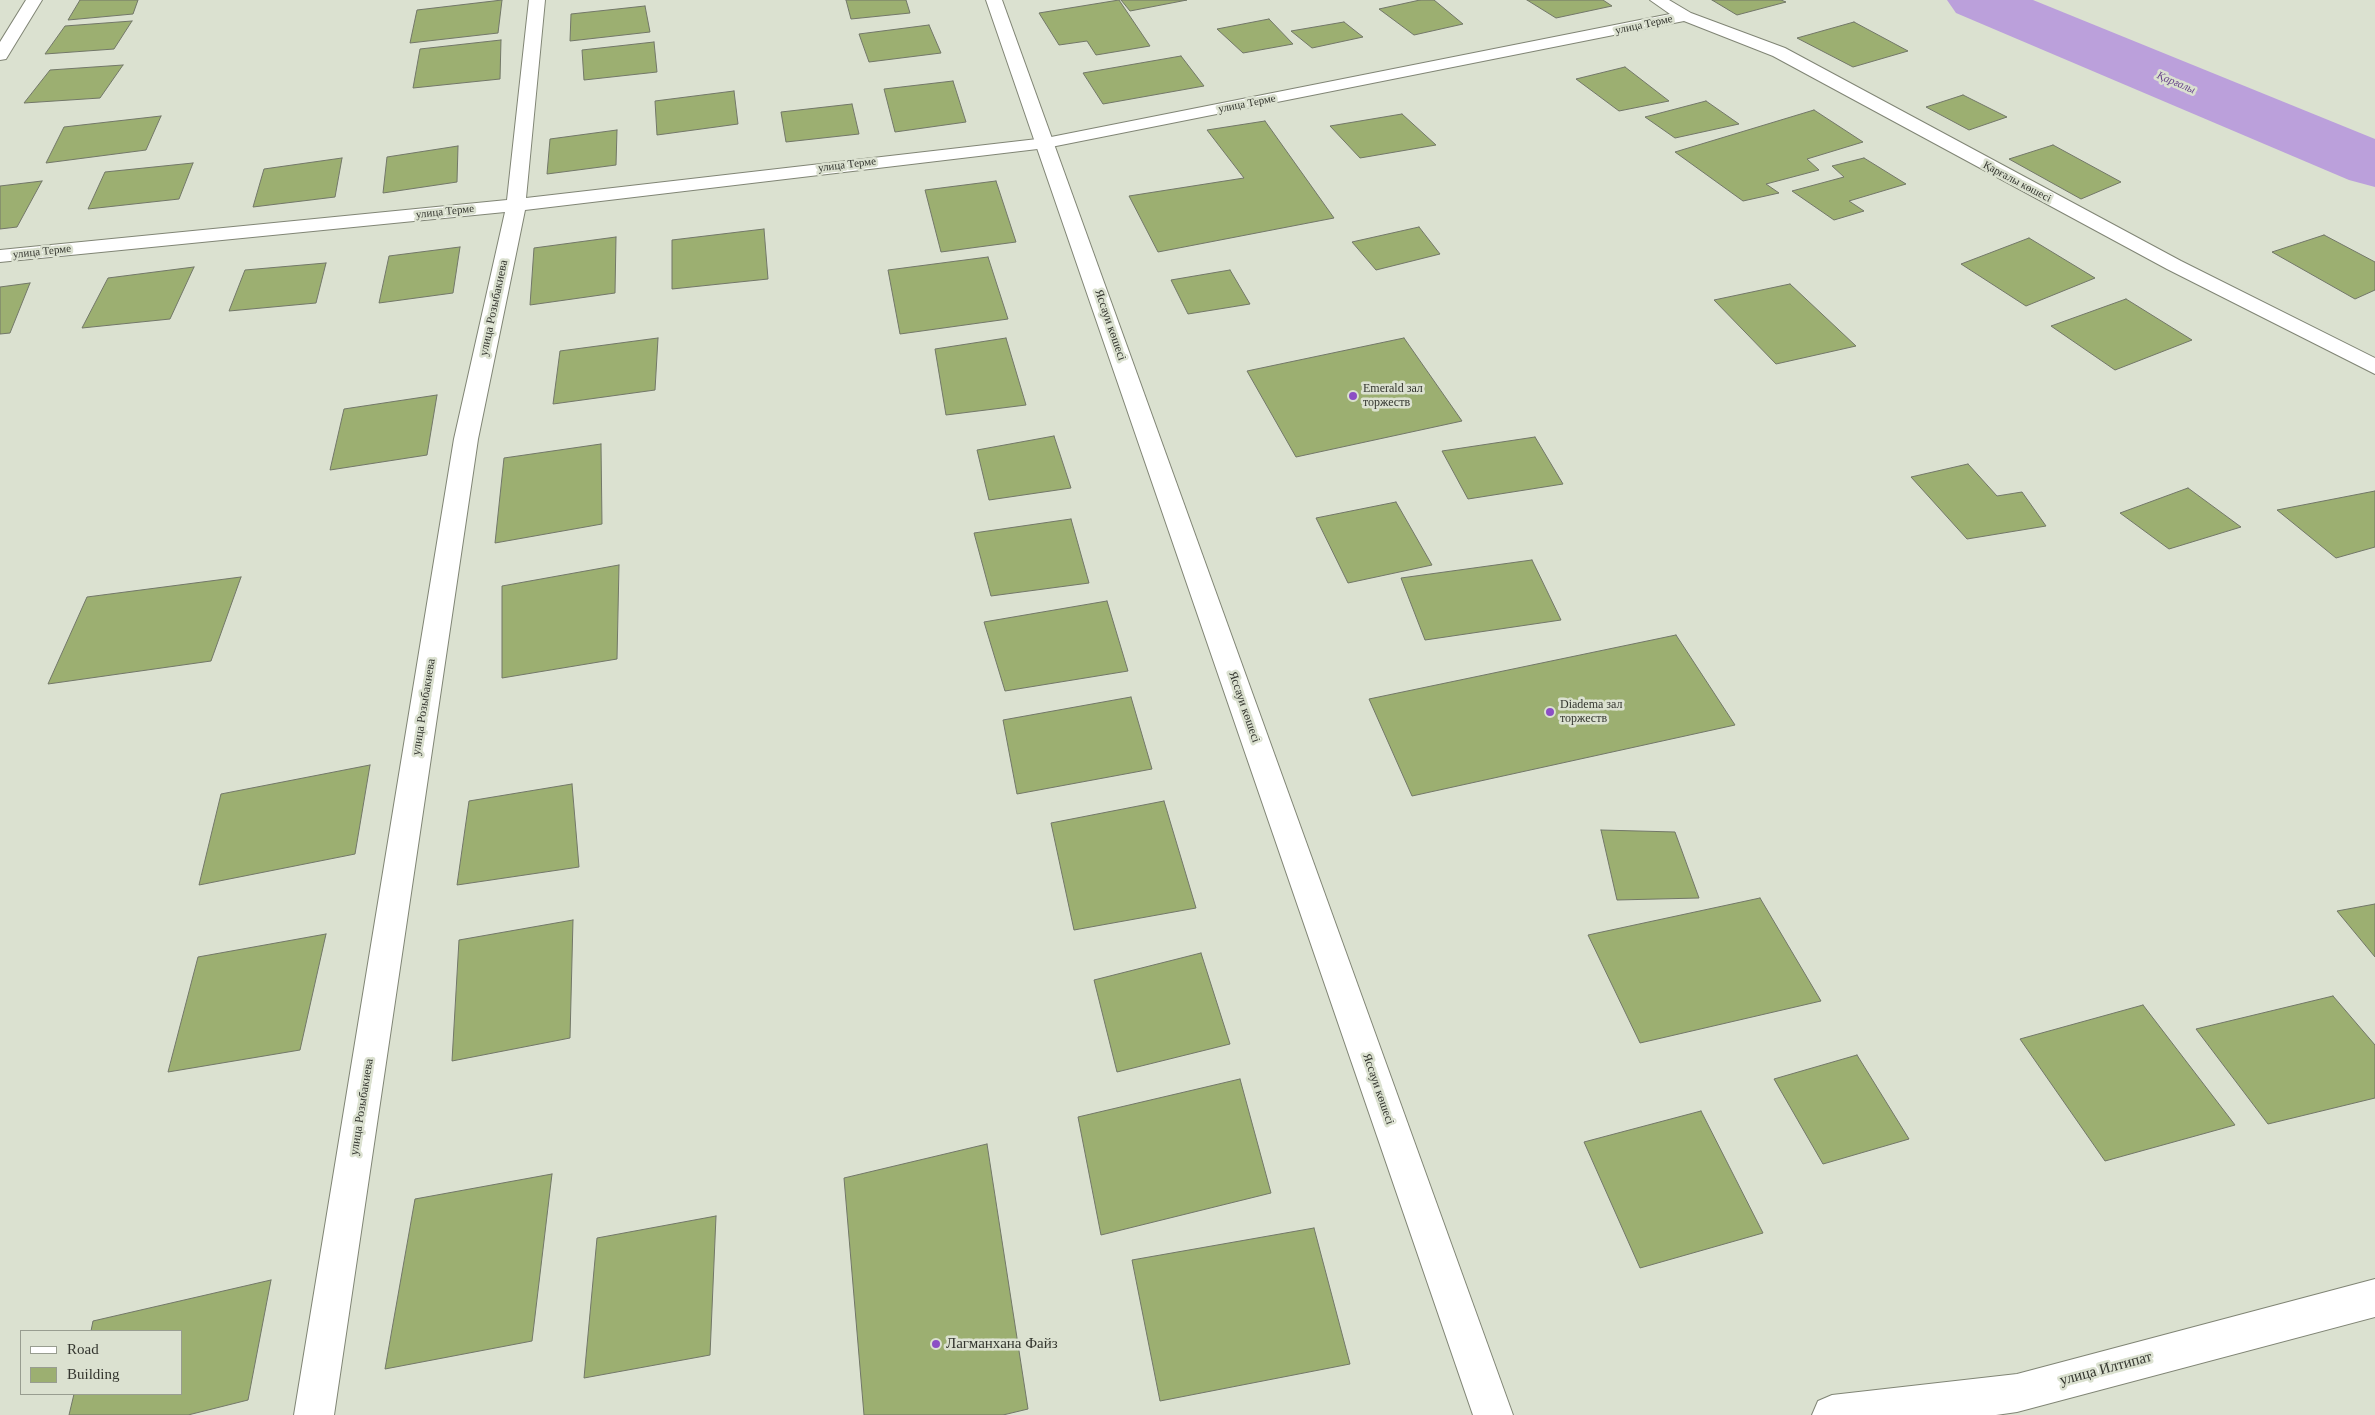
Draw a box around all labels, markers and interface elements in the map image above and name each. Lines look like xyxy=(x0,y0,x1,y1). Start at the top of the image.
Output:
street label: улица Терме xyxy=(1614,12,1674,38)
water label: Қарғалы xyxy=(2155,69,2197,97)
street label: улица Терме xyxy=(1217,92,1277,116)
street label: улица Терме xyxy=(817,155,877,175)
street label: Қарғалы көшесі xyxy=(1981,159,2053,205)
street label: улица Терме xyxy=(415,202,475,222)
street label: улица Терме xyxy=(12,242,72,262)
street label: улица Розыбакиева xyxy=(477,259,511,357)
street label: Яссауи көшесі xyxy=(1091,288,1129,362)
place label: Emerald зал торжеств xyxy=(1363,382,1423,410)
marker: Emerald зал торжеств xyxy=(1347,390,1359,402)
street label: улица Розыбакиева xyxy=(409,658,439,756)
street label: Яссауи көшесі xyxy=(1225,670,1263,744)
place label: Diadema зал торжеств xyxy=(1560,698,1622,726)
marker: Diadema зал торжеств xyxy=(1544,706,1556,718)
street label: Яссауи көшесі xyxy=(1359,1052,1397,1126)
street label: улица Розыбакиева xyxy=(347,1058,377,1156)
legend xyxy=(20,1330,182,1395)
place label: Лагманхана Файз xyxy=(946,1335,1058,1353)
marker: Лагманхана Файз xyxy=(930,1338,942,1350)
text: Road xyxy=(67,1341,99,1357)
street label: улица Илтипат xyxy=(2058,1348,2154,1390)
text: Building xyxy=(67,1366,120,1382)

